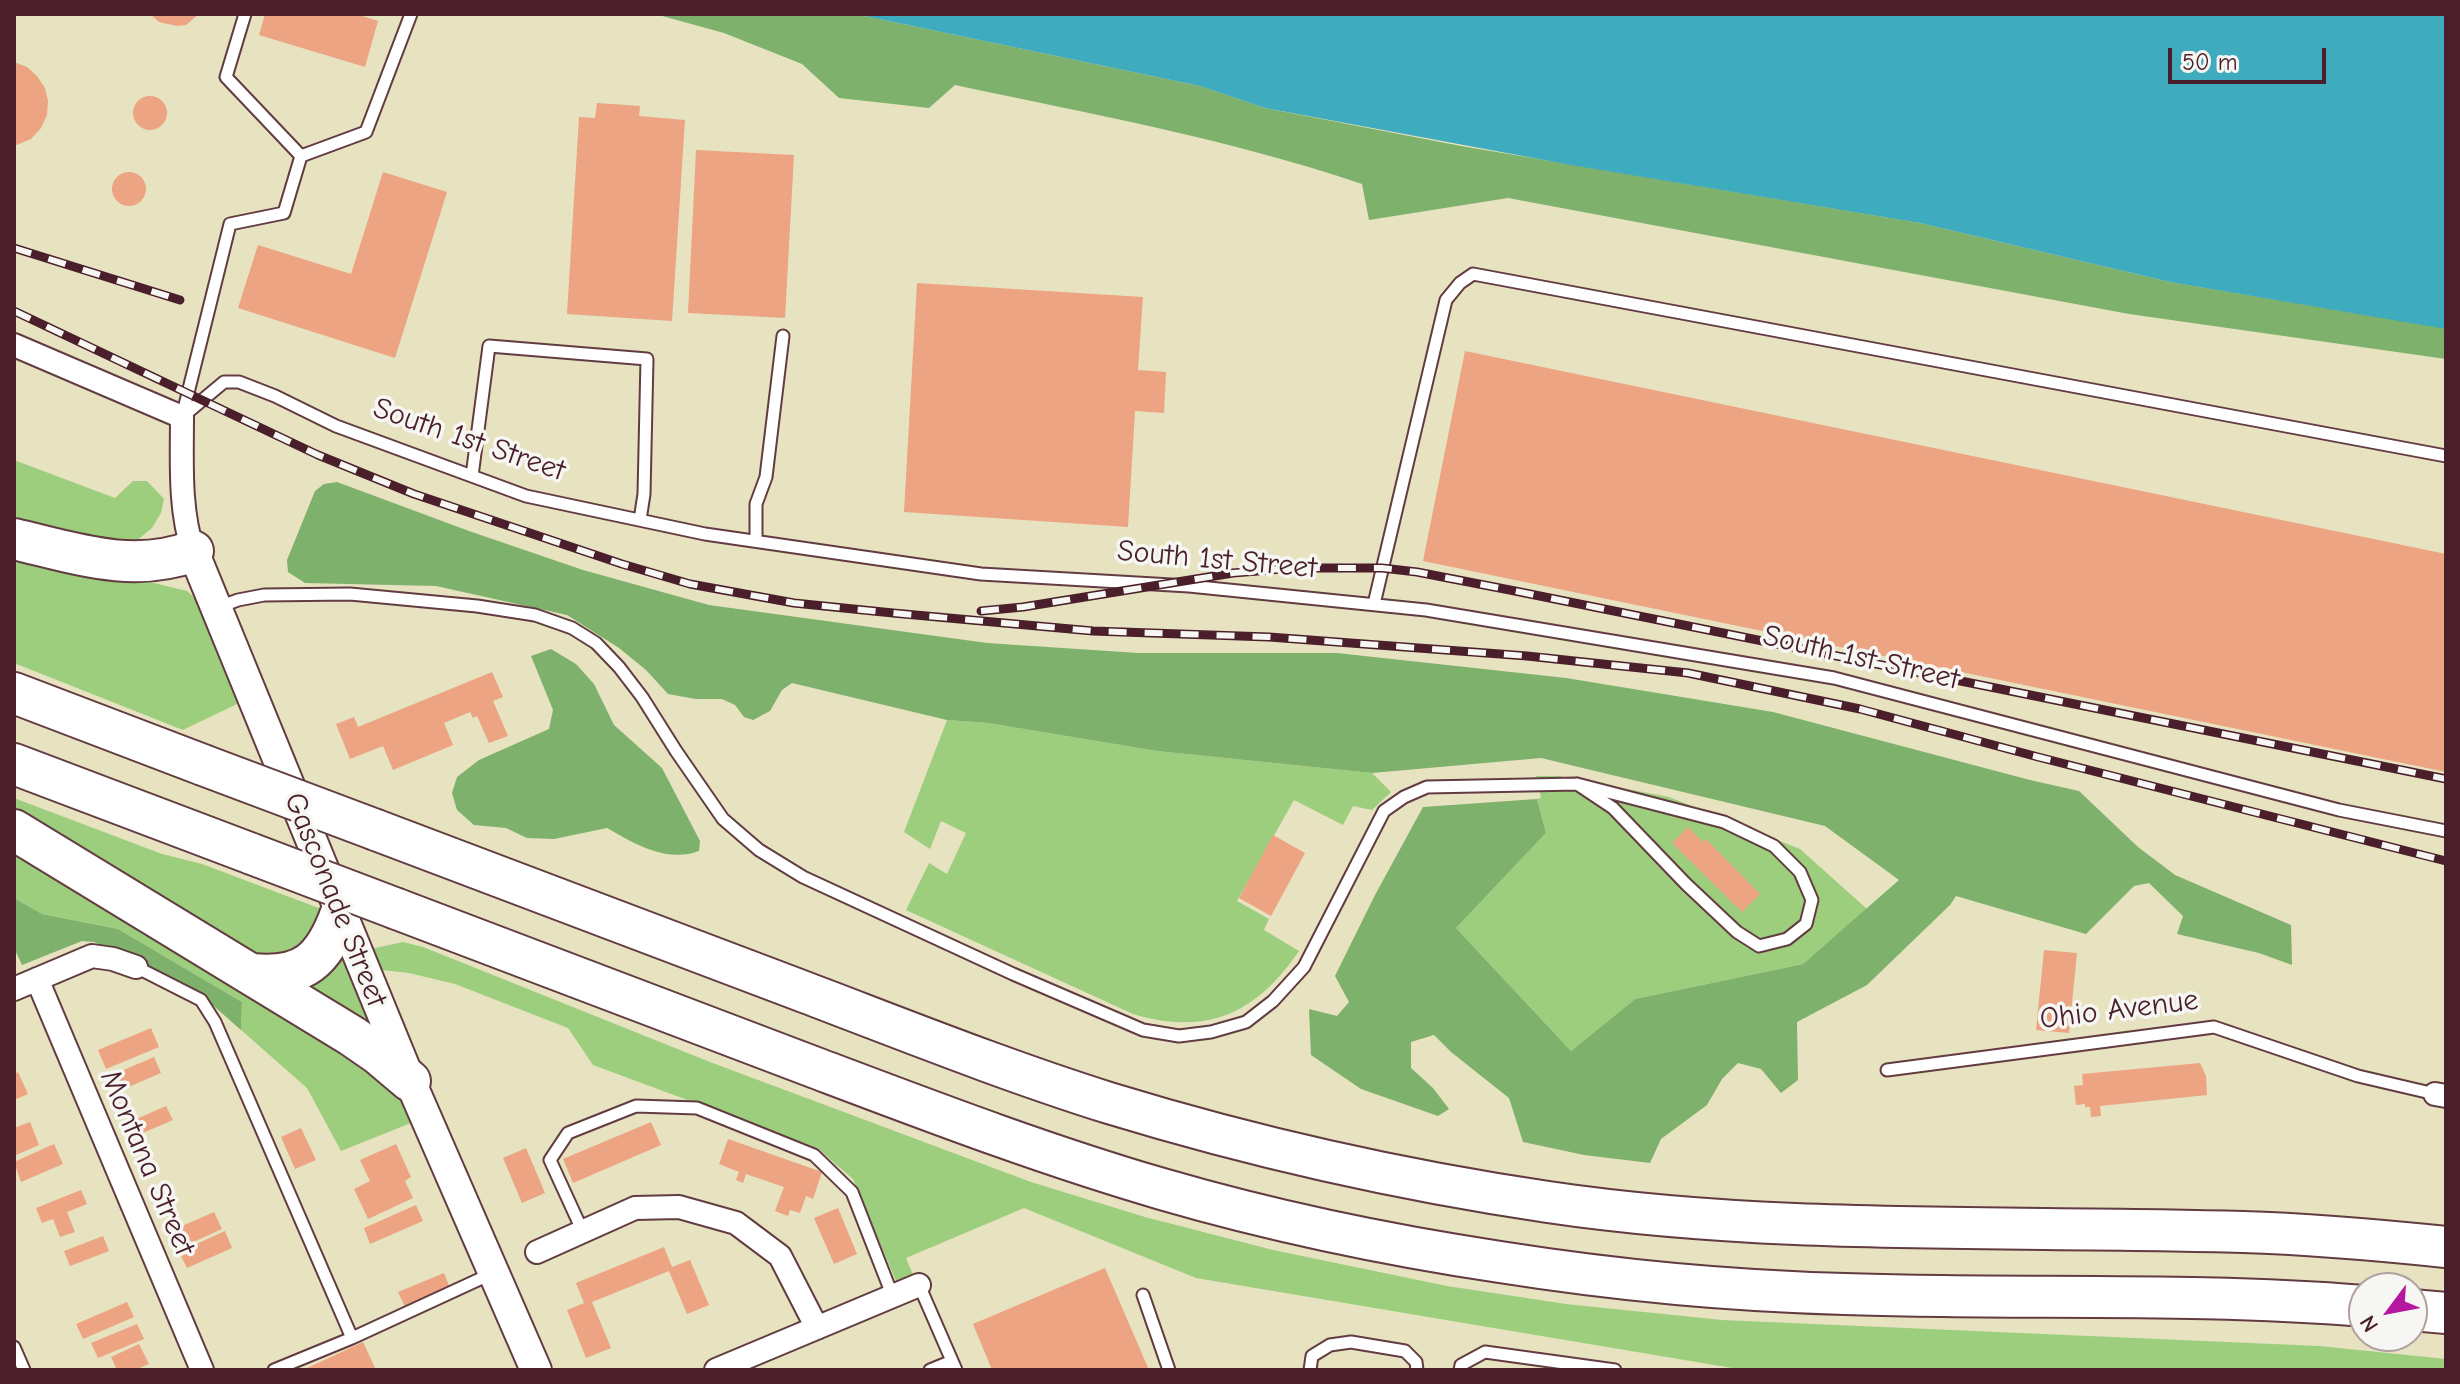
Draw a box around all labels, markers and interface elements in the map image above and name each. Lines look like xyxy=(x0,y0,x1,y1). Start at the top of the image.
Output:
scale bar xyxy=(2172,32,2330,82)
text: 50 m xyxy=(2182,48,2238,76)
street label: South 1st Street xyxy=(368,390,570,490)
street label: South 1st Street xyxy=(1116,533,1318,587)
street label: South 1st Street xyxy=(1759,618,1963,698)
street label: Gasconade Street xyxy=(276,788,394,1012)
street label: Ohio Avenue xyxy=(2038,982,2200,1038)
street label: Montana Street xyxy=(92,1065,202,1261)
north arrow xyxy=(2348,1272,2428,1352)
text: N xyxy=(2355,1311,2384,1337)

